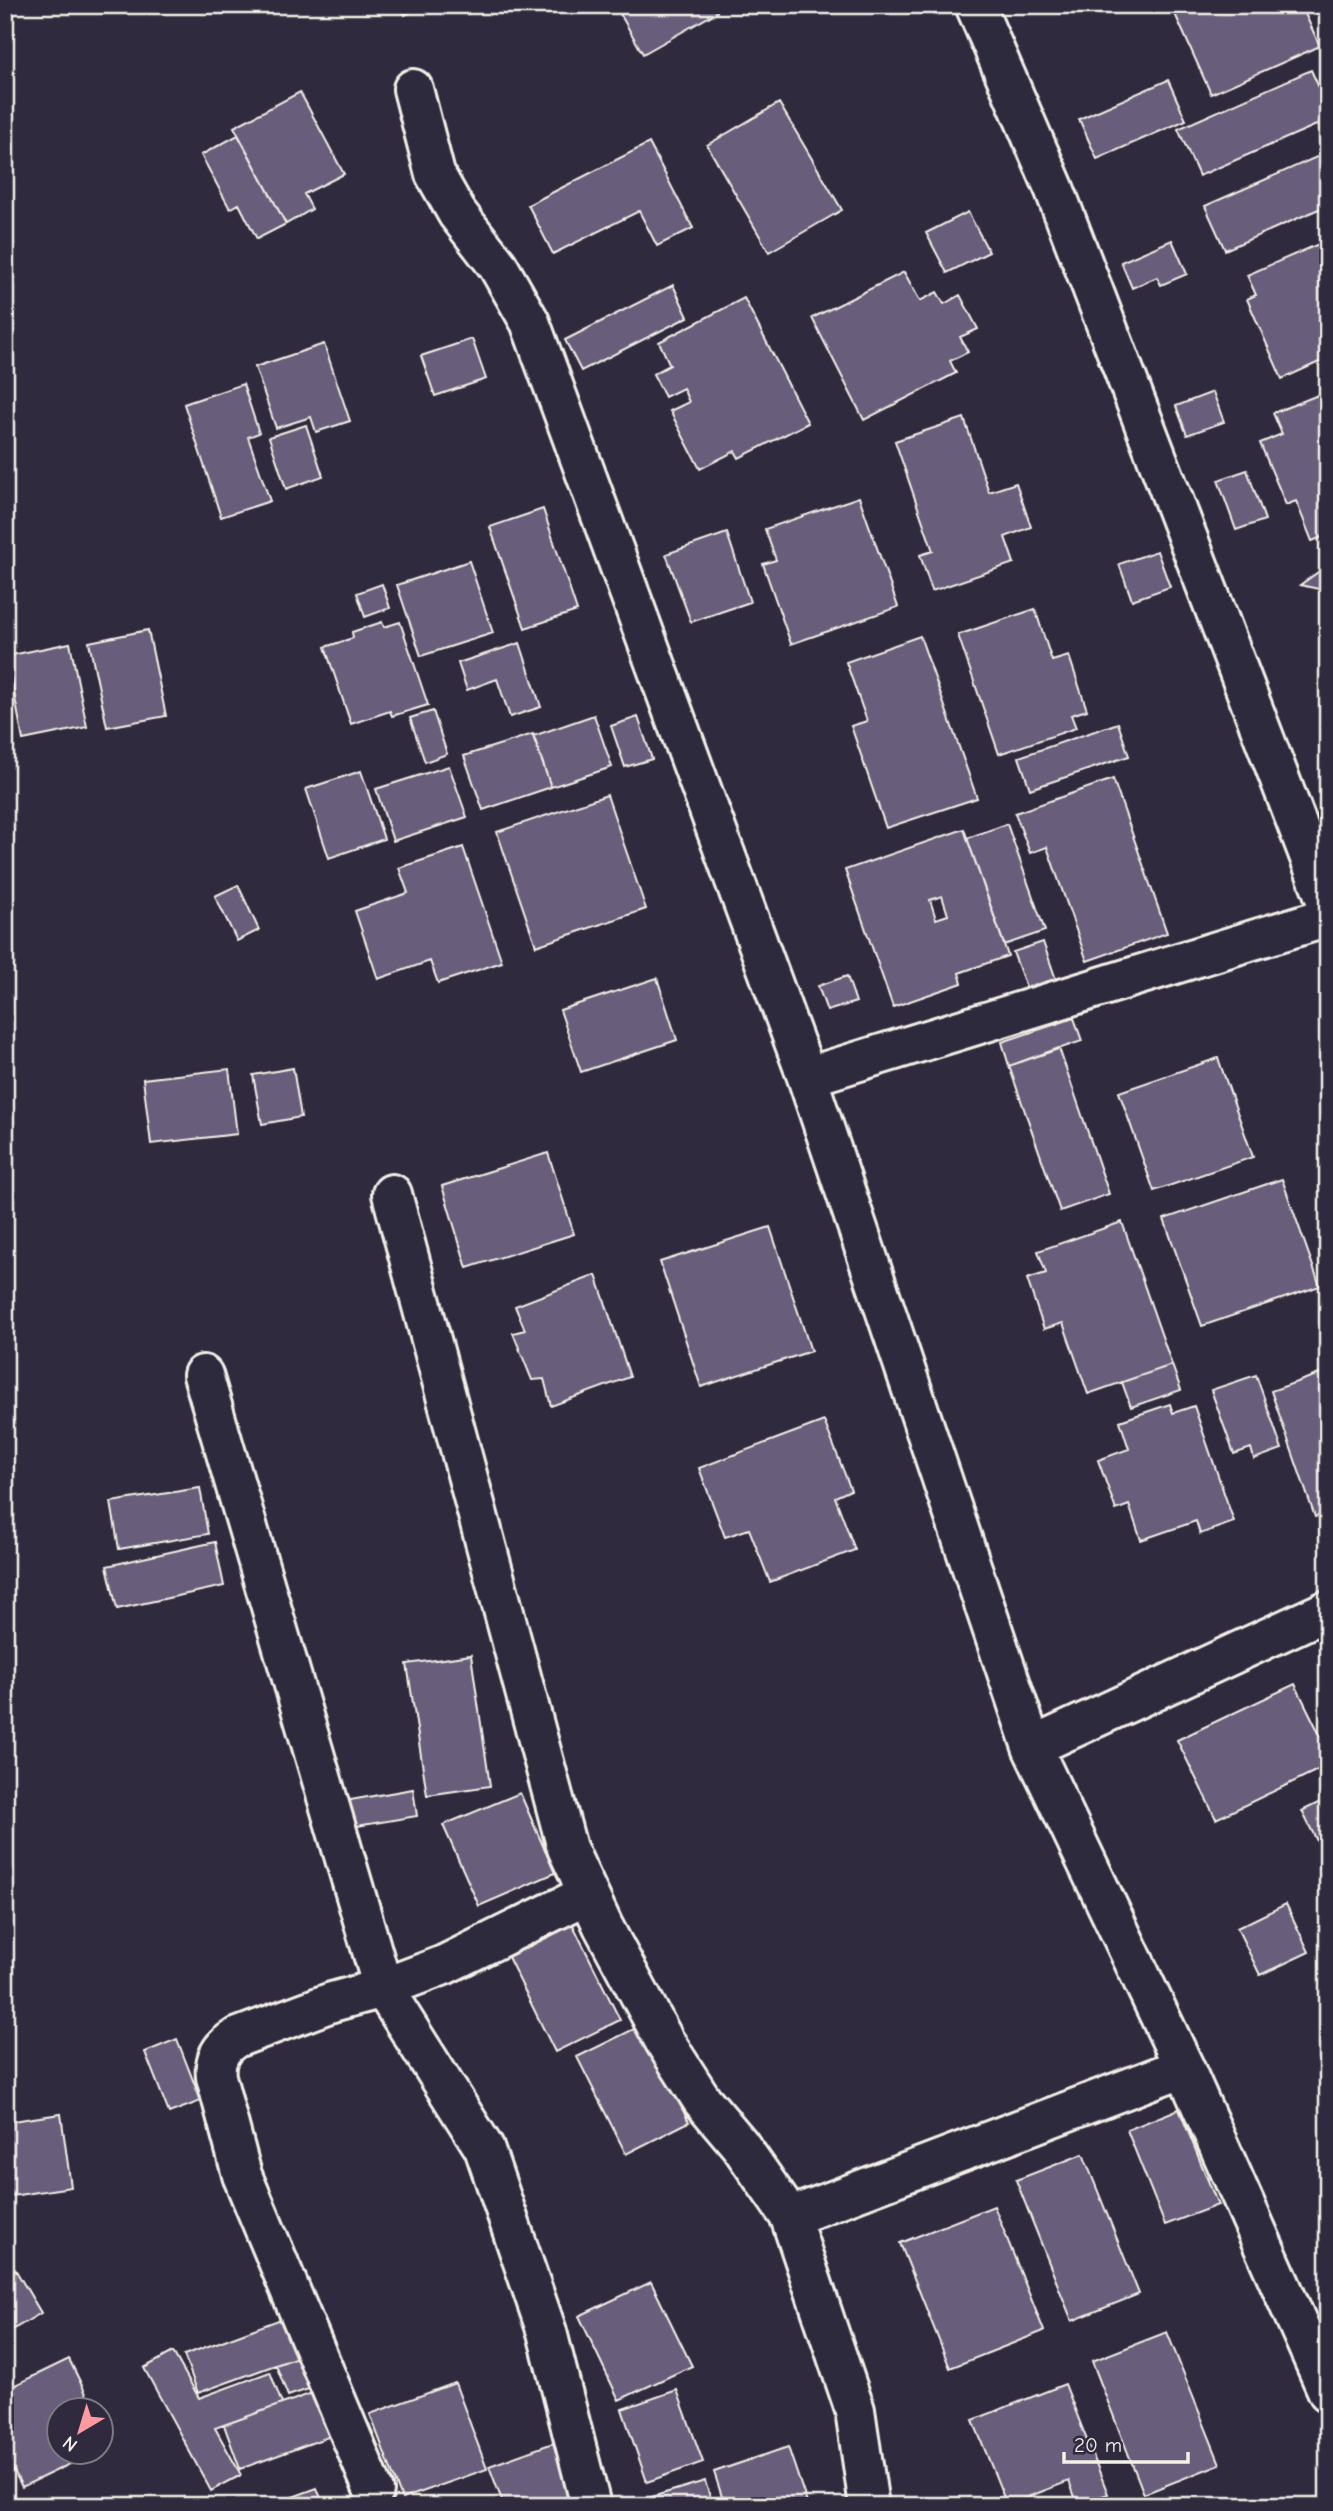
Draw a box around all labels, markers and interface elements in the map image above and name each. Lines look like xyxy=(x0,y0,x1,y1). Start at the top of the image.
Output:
north arrow xyxy=(46,2396,116,2466)
scale bar xyxy=(1064,2420,1188,2464)
text: N xyxy=(58,2431,82,2456)
text: 20 m xyxy=(1074,2433,1122,2457)

